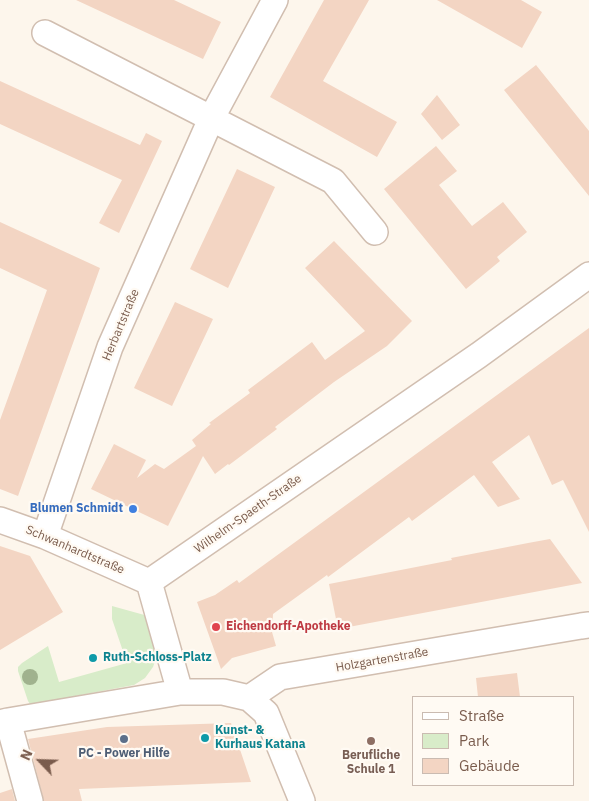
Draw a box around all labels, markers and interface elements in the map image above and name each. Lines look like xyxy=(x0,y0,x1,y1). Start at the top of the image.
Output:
street label: Herbartstraße xyxy=(99,287,143,363)
street label: Wilhelm-Spaeth-Straße xyxy=(192,472,304,556)
place label: Blumen Schmidt xyxy=(30,502,123,516)
marker: Blumen Schmidt xyxy=(127,503,139,515)
street label: Schwanhardtstraße xyxy=(23,523,127,577)
place label: Eichendorff-Apotheke xyxy=(226,620,350,634)
marker: Eichendorff-Apotheke xyxy=(210,621,222,633)
street label: Holzgartenstraße xyxy=(335,645,429,675)
place label: Ruth-Schloss-Platz xyxy=(103,651,212,665)
marker: Ruth-Schloss-Platz xyxy=(87,652,99,664)
legend xyxy=(412,696,574,786)
text: Straße xyxy=(459,706,504,725)
place label: Kunst- & Kurhaus Katana xyxy=(215,724,306,752)
text: Park xyxy=(459,731,489,750)
marker: Kunst- & Kurhaus Katana xyxy=(199,732,211,744)
marker: PC - Power Hilfe xyxy=(118,733,130,745)
marker: Berufliche Schule 1 xyxy=(365,735,377,747)
north arrow xyxy=(15,736,65,786)
text: N xyxy=(16,747,37,763)
place label: PC - Power Hilfe xyxy=(78,747,170,761)
place label: Berufliche Schule 1 xyxy=(342,749,400,777)
text: Gebäude xyxy=(459,756,520,775)

